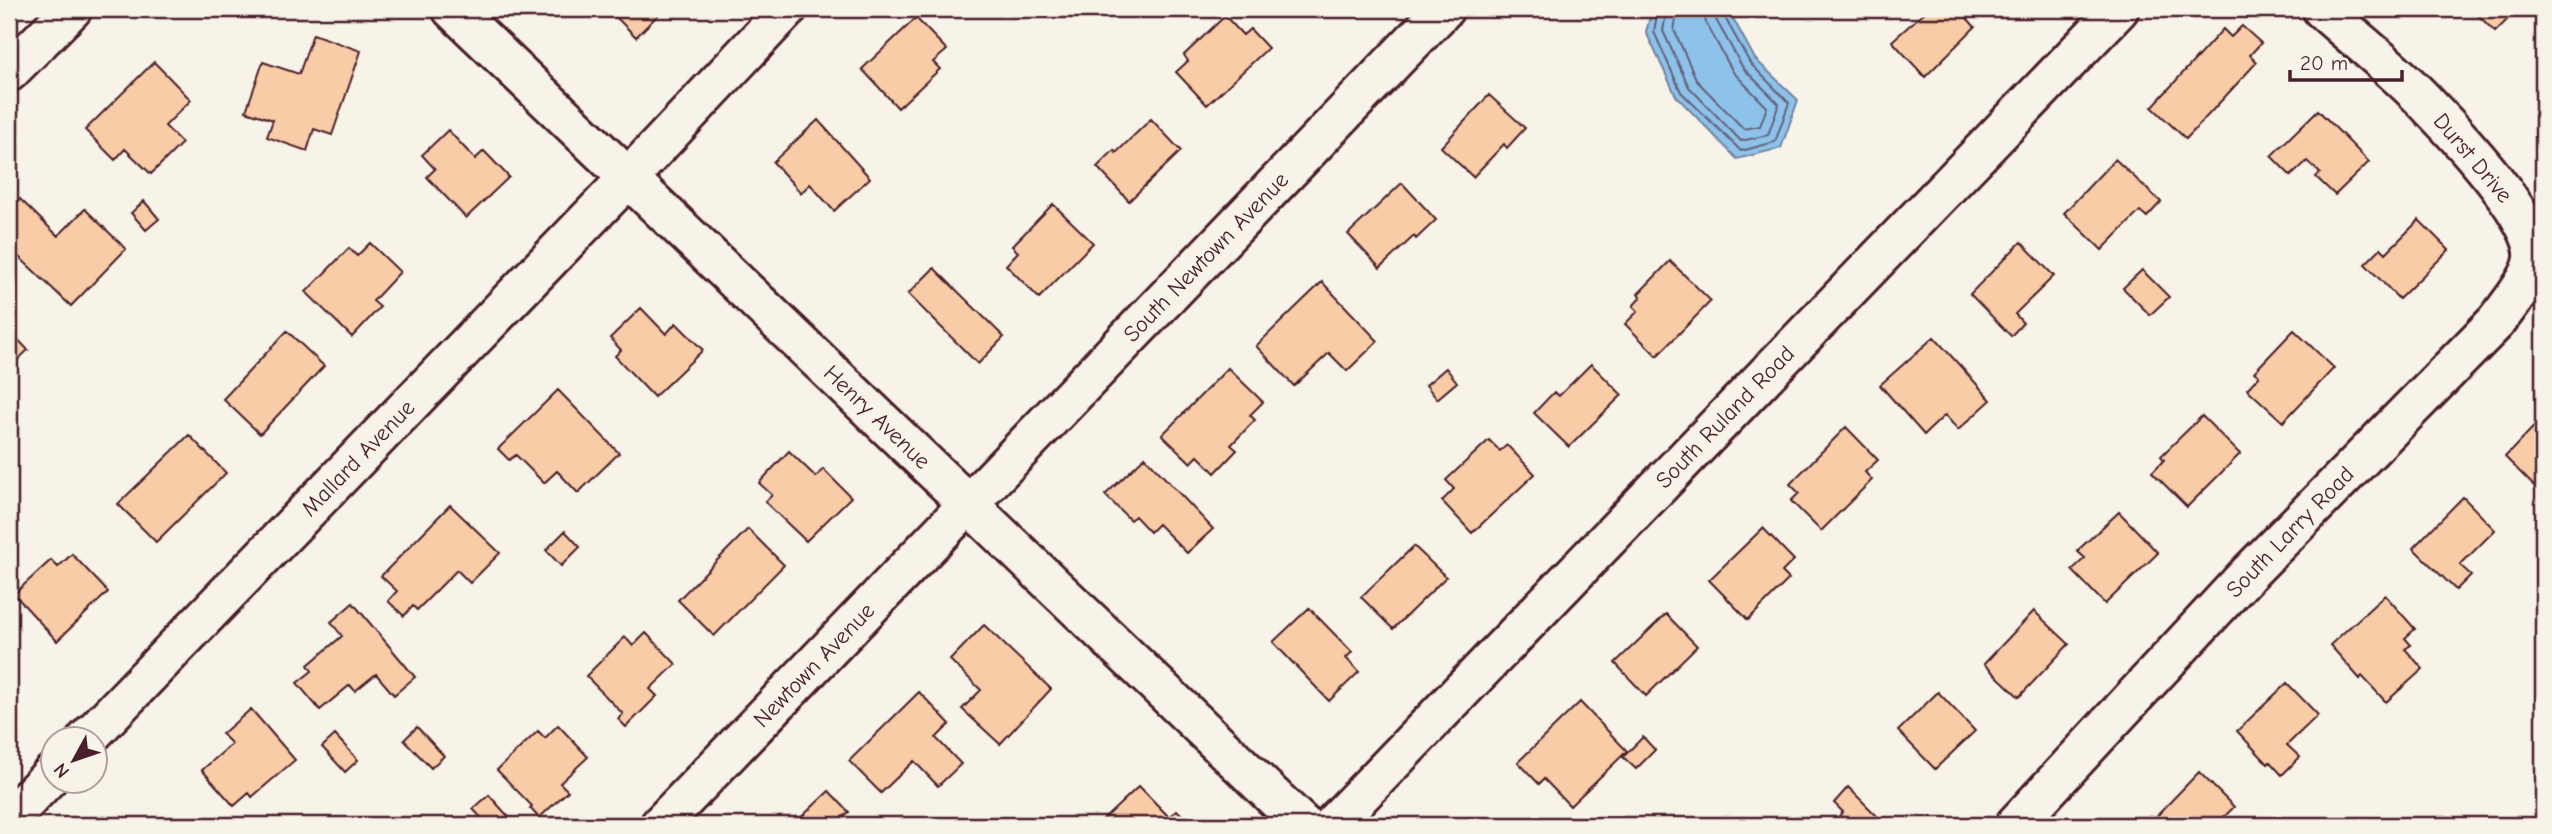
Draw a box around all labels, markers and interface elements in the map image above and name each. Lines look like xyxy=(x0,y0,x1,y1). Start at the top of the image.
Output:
scale bar xyxy=(2290,38,2402,82)
text: 20 m xyxy=(2300,51,2348,75)
street label: Durst Drive xyxy=(2428,108,2518,208)
street label: South Newtown Avenue xyxy=(1118,166,1294,348)
street label: South Ruland Road xyxy=(1650,340,1800,494)
street label: Henry Avenue xyxy=(818,359,936,475)
street label: Mallard Avenue xyxy=(296,394,420,522)
street label: South Larry Road xyxy=(2221,461,2359,603)
street label: Newtown Avenue xyxy=(748,597,880,733)
north arrow xyxy=(38,726,108,796)
text: N xyxy=(49,758,74,782)

